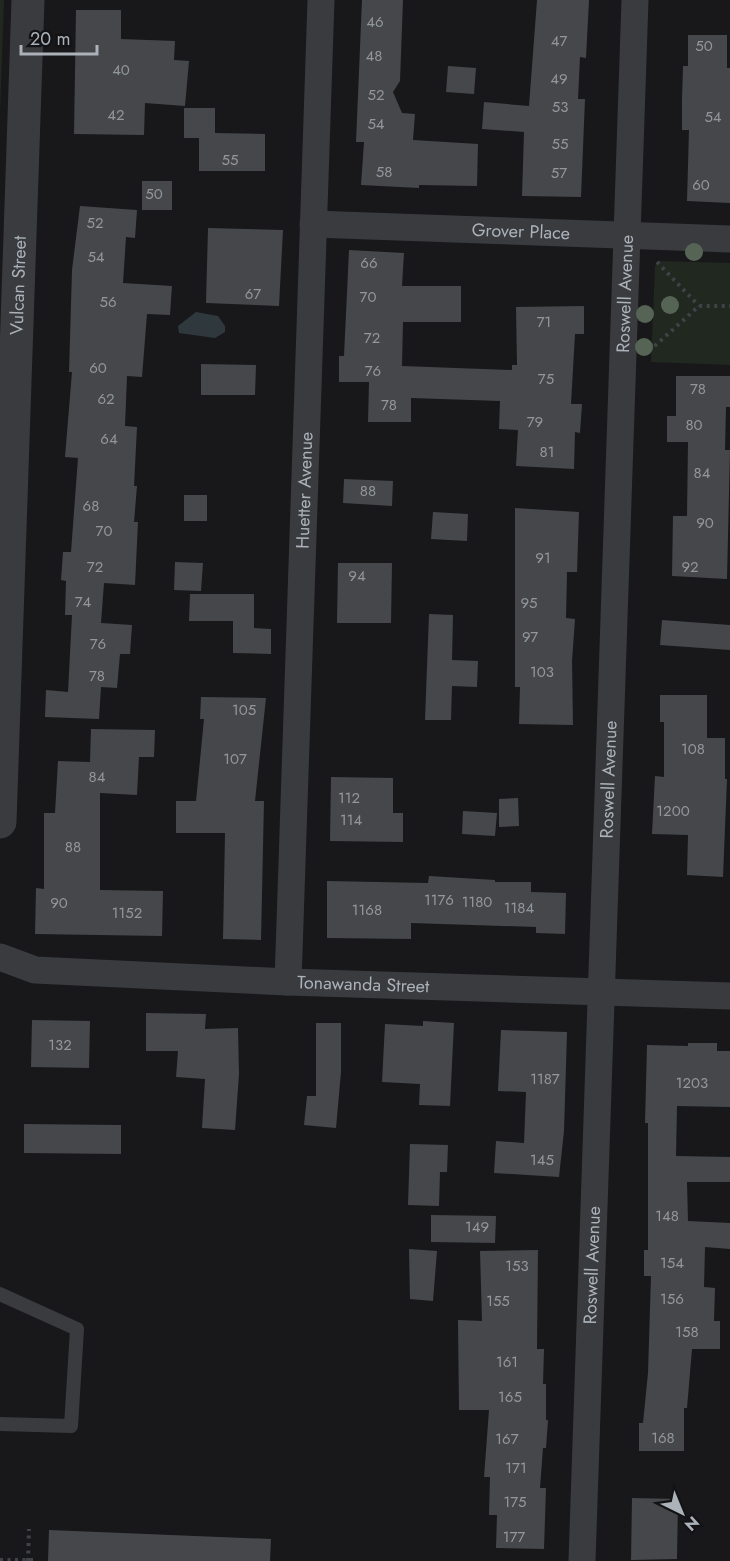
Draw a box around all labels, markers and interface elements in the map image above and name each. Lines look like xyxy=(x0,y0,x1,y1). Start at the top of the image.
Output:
house number: 46 xyxy=(366,11,384,33)
scale bar xyxy=(21,18,98,56)
text: 20 m xyxy=(30,26,70,52)
house number: 47 xyxy=(551,30,567,52)
house number: 50 xyxy=(695,35,713,57)
house number: 48 xyxy=(366,45,382,67)
house number: 40 xyxy=(112,59,130,81)
house number: 49 xyxy=(550,68,568,90)
house number: 52 xyxy=(368,84,385,106)
house number: 53 xyxy=(552,96,568,118)
house number: 42 xyxy=(107,104,125,126)
house number: 54 xyxy=(704,106,722,128)
house number: 54 xyxy=(367,113,385,135)
house number: 55 xyxy=(552,133,568,155)
house number: 55 xyxy=(222,149,238,171)
house number: 58 xyxy=(376,161,392,183)
house number: 57 xyxy=(551,162,567,184)
house number: 60 xyxy=(692,174,710,196)
house number: 50 xyxy=(145,183,163,205)
house number: 52 xyxy=(87,212,104,234)
street label: Grover Place xyxy=(471,217,571,246)
street label: Roswell Avenue xyxy=(610,234,640,353)
street label: Vulcan Street xyxy=(4,235,33,335)
house number: 54 xyxy=(87,246,105,268)
house number: 66 xyxy=(360,252,378,274)
house number: 67 xyxy=(245,283,261,305)
house number: 70 xyxy=(360,286,376,308)
house number: 56 xyxy=(99,291,117,313)
house number: 71 xyxy=(537,311,551,333)
house number: 72 xyxy=(364,327,380,349)
house number: 60 xyxy=(89,357,107,379)
house number: 76 xyxy=(365,360,381,382)
house number: 75 xyxy=(538,368,554,390)
house number: 78 xyxy=(690,378,706,400)
house number: 62 xyxy=(97,388,115,410)
house number: 78 xyxy=(381,394,397,416)
house number: 79 xyxy=(527,411,543,433)
house number: 80 xyxy=(685,414,703,436)
house number: 64 xyxy=(100,428,118,450)
street label: Huetter Avenue xyxy=(290,431,319,549)
house number: 81 xyxy=(540,441,554,463)
house number: 84 xyxy=(694,462,711,484)
house number: 88 xyxy=(360,480,376,502)
house number: 68 xyxy=(83,495,99,517)
house number: 90 xyxy=(696,512,714,534)
house number: 70 xyxy=(96,520,112,542)
house number: 91 xyxy=(535,547,551,569)
house number: 72 xyxy=(87,556,103,578)
house number: 92 xyxy=(681,556,699,578)
house number: 94 xyxy=(348,565,366,587)
house number: 74 xyxy=(75,591,92,613)
house number: 95 xyxy=(520,592,538,614)
house number: 97 xyxy=(522,626,538,648)
house number: 76 xyxy=(90,633,106,655)
house number: 103 xyxy=(530,661,554,683)
house number: 78 xyxy=(89,665,105,687)
house number: 105 xyxy=(232,699,256,721)
street label: Roswell Avenue xyxy=(594,720,624,839)
house number: 108 xyxy=(681,738,705,760)
house number: 107 xyxy=(223,748,247,770)
house number: 84 xyxy=(89,766,106,788)
house number: 112 xyxy=(338,787,360,809)
house number: 1200 xyxy=(656,800,690,822)
house number: 114 xyxy=(340,809,362,831)
house number: 88 xyxy=(65,836,81,858)
house number: 1176 xyxy=(424,889,454,911)
house number: 1180 xyxy=(462,891,492,913)
house number: 90 xyxy=(50,892,68,914)
house number: 1184 xyxy=(504,897,534,919)
house number: 1168 xyxy=(352,899,382,921)
house number: 1152 xyxy=(112,902,142,924)
street label: Tonawanda Street xyxy=(297,969,430,999)
house number: 132 xyxy=(48,1034,72,1056)
house number: 1187 xyxy=(530,1068,560,1090)
house number: 1203 xyxy=(676,1072,708,1094)
house number: 145 xyxy=(530,1149,554,1171)
house number: 148 xyxy=(655,1205,679,1227)
street label: Roswell Avenue xyxy=(577,1206,607,1325)
house number: 149 xyxy=(465,1216,489,1238)
house number: 154 xyxy=(660,1252,684,1274)
house number: 153 xyxy=(505,1255,529,1277)
house number: 156 xyxy=(660,1288,684,1310)
house number: 155 xyxy=(486,1290,510,1312)
house number: 158 xyxy=(675,1321,699,1343)
house number: 161 xyxy=(496,1351,518,1373)
house number: 165 xyxy=(498,1386,522,1408)
house number: 168 xyxy=(651,1427,675,1449)
house number: 167 xyxy=(495,1428,519,1450)
house number: 171 xyxy=(505,1457,527,1479)
north arrow xyxy=(652,1483,712,1543)
house number: 175 xyxy=(503,1491,527,1513)
text: N xyxy=(679,1511,704,1536)
house number: 177 xyxy=(503,1526,525,1548)

